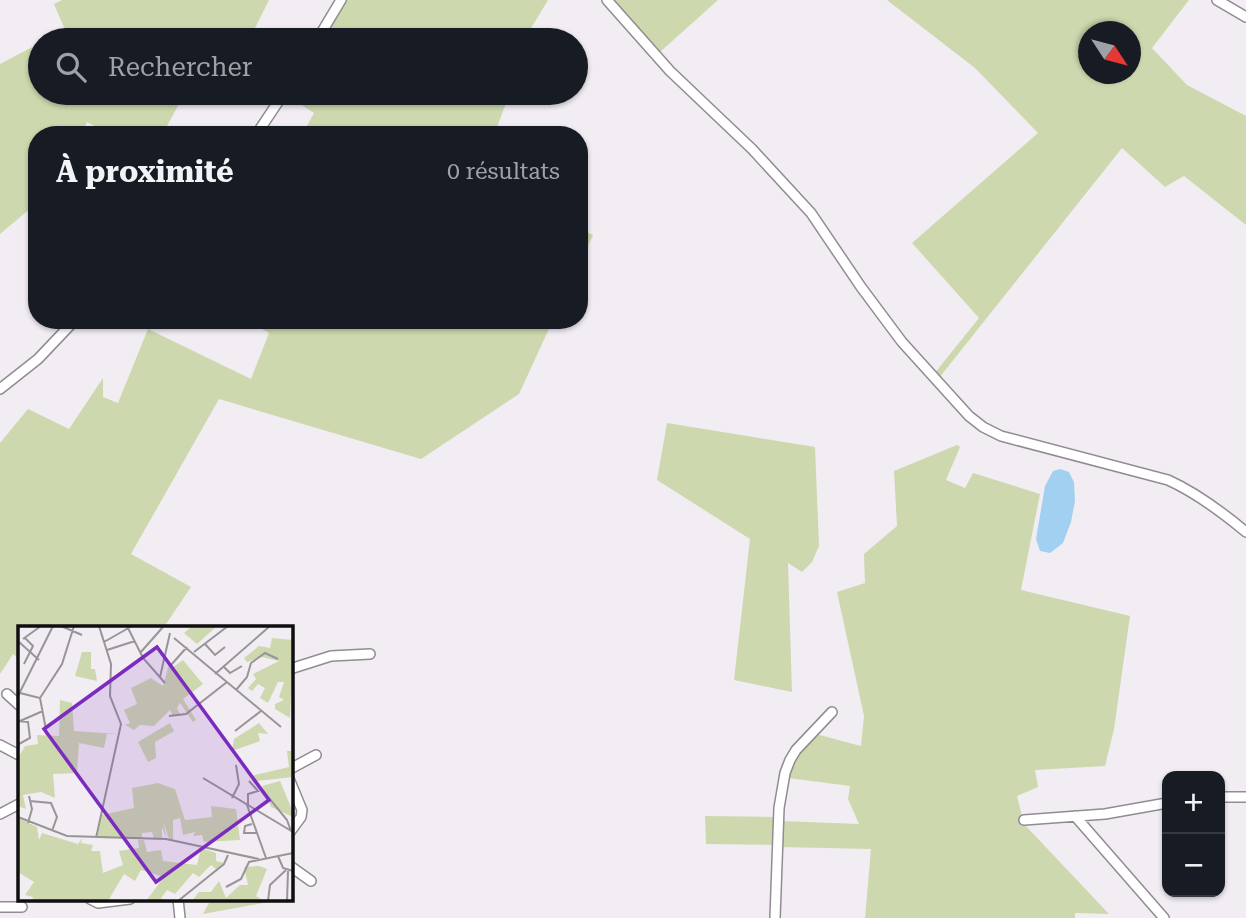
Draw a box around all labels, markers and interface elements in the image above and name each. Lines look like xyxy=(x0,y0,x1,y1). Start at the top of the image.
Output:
north arrow xyxy=(1078,21,1141,84)
search box xyxy=(28,28,588,105)
icon: search xyxy=(52,48,90,86)
text: Rechercher xyxy=(108,52,252,82)
text: À proximité xyxy=(56,154,234,189)
text: 0 résultats xyxy=(447,158,560,185)
inset map xyxy=(18,626,292,900)
map controls xyxy=(1162,771,1225,897)
button: + xyxy=(1162,771,1225,834)
button: − xyxy=(1162,834,1225,897)

